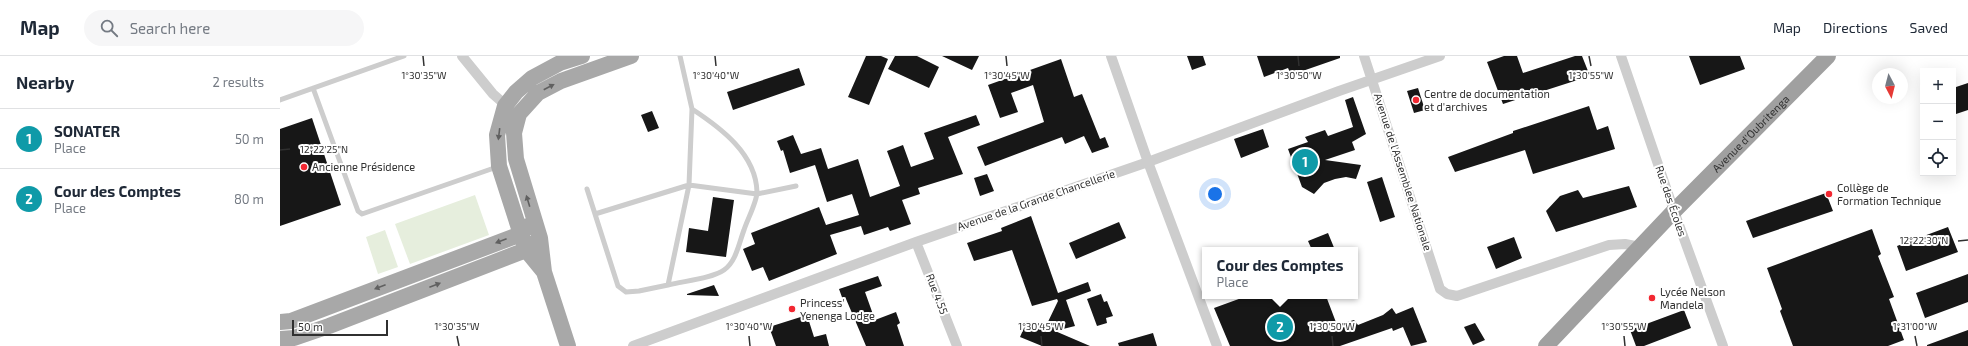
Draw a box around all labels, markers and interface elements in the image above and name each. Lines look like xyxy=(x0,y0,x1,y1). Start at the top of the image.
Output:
search box xyxy=(84,10,364,46)
text: Map xyxy=(20,16,60,39)
icon: search xyxy=(98,17,120,39)
text: Search here xyxy=(130,19,210,37)
text: Map xyxy=(1773,19,1801,36)
text: Directions xyxy=(1823,19,1888,36)
text: Saved xyxy=(1910,19,1948,36)
north arrow xyxy=(1872,68,1908,104)
map controls xyxy=(1920,68,1956,176)
button: + xyxy=(1920,68,1956,104)
text: 1°30'35"W xyxy=(401,69,447,81)
text: 1°30'40"W xyxy=(693,69,740,81)
text: 1°30'45"W xyxy=(984,69,1030,81)
text: 1°30'50"W xyxy=(1276,69,1322,81)
text: 1°30'55"W xyxy=(1568,69,1614,81)
text: Nearby xyxy=(16,72,74,92)
text: 2 results xyxy=(212,74,264,90)
one-way arrow xyxy=(543,84,555,91)
place label: Centre de documentation et d'archives xyxy=(1424,87,1550,113)
street label: Avenue de l'Assemblee Nationale xyxy=(1372,91,1435,252)
street label: Avenue d'Oubritenga xyxy=(1709,92,1792,175)
marker: Centre de documentation et d'archives xyxy=(1411,95,1421,105)
button: − xyxy=(1920,104,1956,140)
text: SONATER xyxy=(54,122,120,140)
one-way arrow xyxy=(496,128,502,140)
text: 1 xyxy=(26,131,32,147)
text: 50 m xyxy=(235,131,264,147)
text: Place xyxy=(54,140,86,156)
button: locate xyxy=(1920,140,1956,176)
text: 12°22'25"N xyxy=(300,143,348,155)
pin: 1 xyxy=(1292,147,1318,177)
place label: Ancienne Présidence xyxy=(312,160,415,173)
marker: Ancienne Présidence xyxy=(299,162,309,172)
street label: Rue des Écoles xyxy=(1653,164,1690,238)
street label: Avenue de la Grande Chancellerie xyxy=(955,166,1116,233)
place label: Collège de Formation Technique xyxy=(1837,181,1941,207)
text: Cour des Comptes xyxy=(54,182,181,200)
your location xyxy=(1205,184,1225,204)
marker: Collège de Formation Technique xyxy=(1824,189,1834,199)
text: 2 xyxy=(25,191,33,207)
text: 80 m xyxy=(234,191,264,207)
one-way arrow xyxy=(525,195,531,207)
text: Place xyxy=(54,200,86,216)
text: 12°22'30"N xyxy=(1900,234,1948,246)
one-way arrow xyxy=(495,238,507,244)
popup xyxy=(1202,247,1358,299)
text: Cour des Comptes xyxy=(1217,256,1344,274)
street label: Rue 4.55 xyxy=(924,272,951,316)
text: Place xyxy=(1217,274,1248,290)
one-way arrow xyxy=(430,281,442,287)
one-way arrow xyxy=(373,285,385,291)
place label: Lycée Nelson Mandela xyxy=(1660,285,1725,311)
marker: Lycée Nelson Mandela xyxy=(1647,293,1657,303)
place label: Princess' Yenenga Lodge xyxy=(800,296,875,322)
marker: Princess' Yenenga Lodge xyxy=(787,304,797,314)
pin: 2 xyxy=(1267,312,1293,342)
scale bar xyxy=(292,318,388,337)
text: 50 m xyxy=(298,320,323,333)
text: 1°30'35"W xyxy=(434,320,480,332)
text: 1°30'40"W xyxy=(726,320,773,332)
text: 1°30'45"W xyxy=(1018,320,1064,332)
text: 1°30'50"W xyxy=(1309,320,1355,332)
text: 1°30'55"W xyxy=(1601,320,1647,332)
text: 1°31'00"W xyxy=(1893,320,1938,332)

